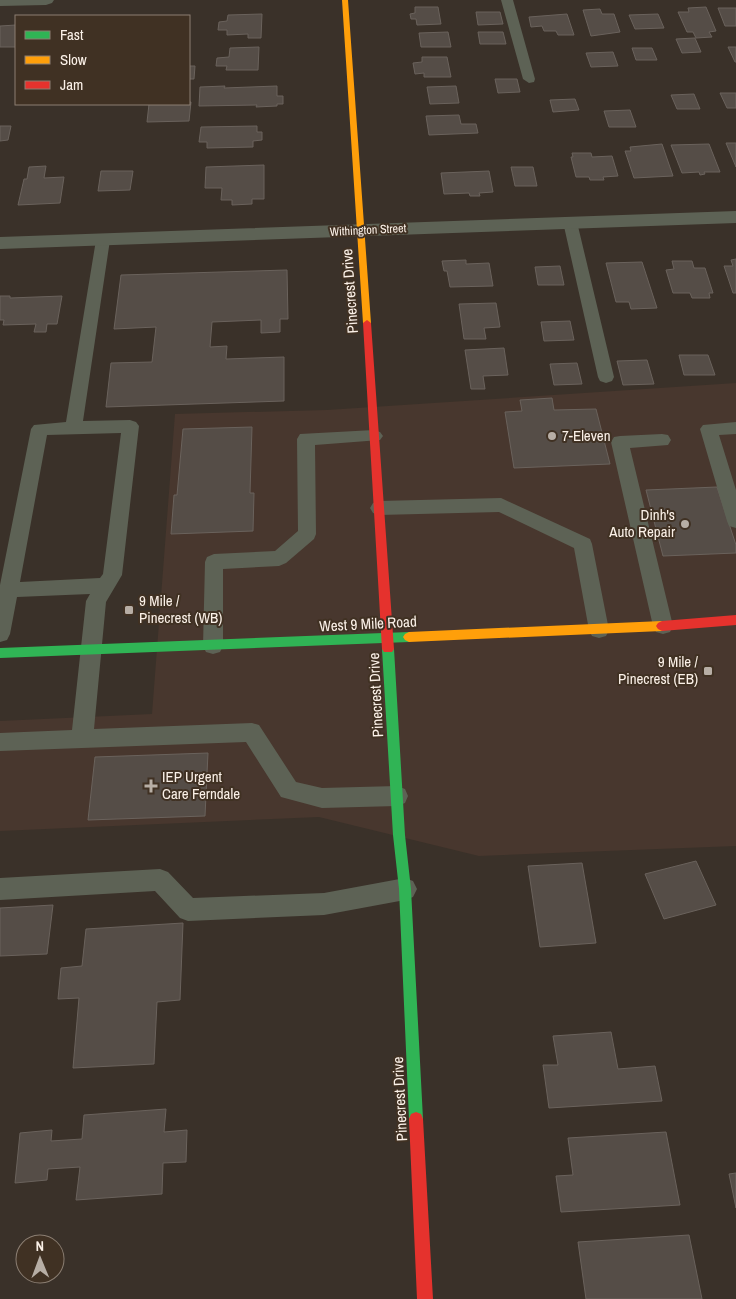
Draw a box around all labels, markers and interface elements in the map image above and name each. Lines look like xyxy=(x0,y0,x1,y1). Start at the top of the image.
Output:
legend xyxy=(15,15,190,105)
text: Fast xyxy=(60,24,84,45)
text: Slow xyxy=(60,49,87,70)
text: Jam xyxy=(60,74,83,95)
street label: Withington Street xyxy=(329,220,407,240)
street label: Pinecrest Drive xyxy=(336,248,363,334)
place label: 7-Eleven xyxy=(562,425,611,446)
marker: 7-Eleven xyxy=(546,430,558,442)
place label: Dinh's Auto Repair xyxy=(608,504,675,542)
marker: Dinh's Auto Repair xyxy=(679,518,691,530)
place label: 9 Mile / Pinecrest (WB) xyxy=(139,590,222,628)
marker: 9 Mile / Pinecrest (WB) xyxy=(123,604,135,616)
street label: West 9 Mile Road xyxy=(319,610,417,637)
place label: 9 Mile / Pinecrest (EB) xyxy=(618,651,699,689)
street label: Pinecrest Drive xyxy=(363,652,388,738)
marker: 9 Mile / Pinecrest (EB) xyxy=(702,665,714,677)
place label: IEP Urgent Care Ferndale xyxy=(162,766,240,804)
marker: IEP Urgent Care Ferndale xyxy=(144,779,158,793)
street label: Pinecrest Drive xyxy=(387,1056,412,1142)
north arrow xyxy=(15,1234,65,1284)
text: N xyxy=(35,1237,44,1255)

